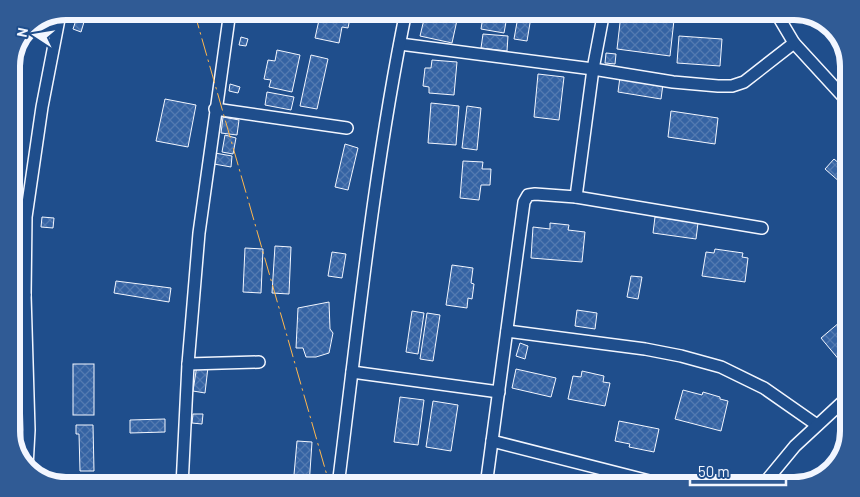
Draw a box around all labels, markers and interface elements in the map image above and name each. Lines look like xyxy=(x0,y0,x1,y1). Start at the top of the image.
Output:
north arrow xyxy=(10,10,60,60)
text: N xyxy=(13,26,31,39)
scale bar xyxy=(690,454,786,486)
text: 50 m xyxy=(698,462,730,480)

